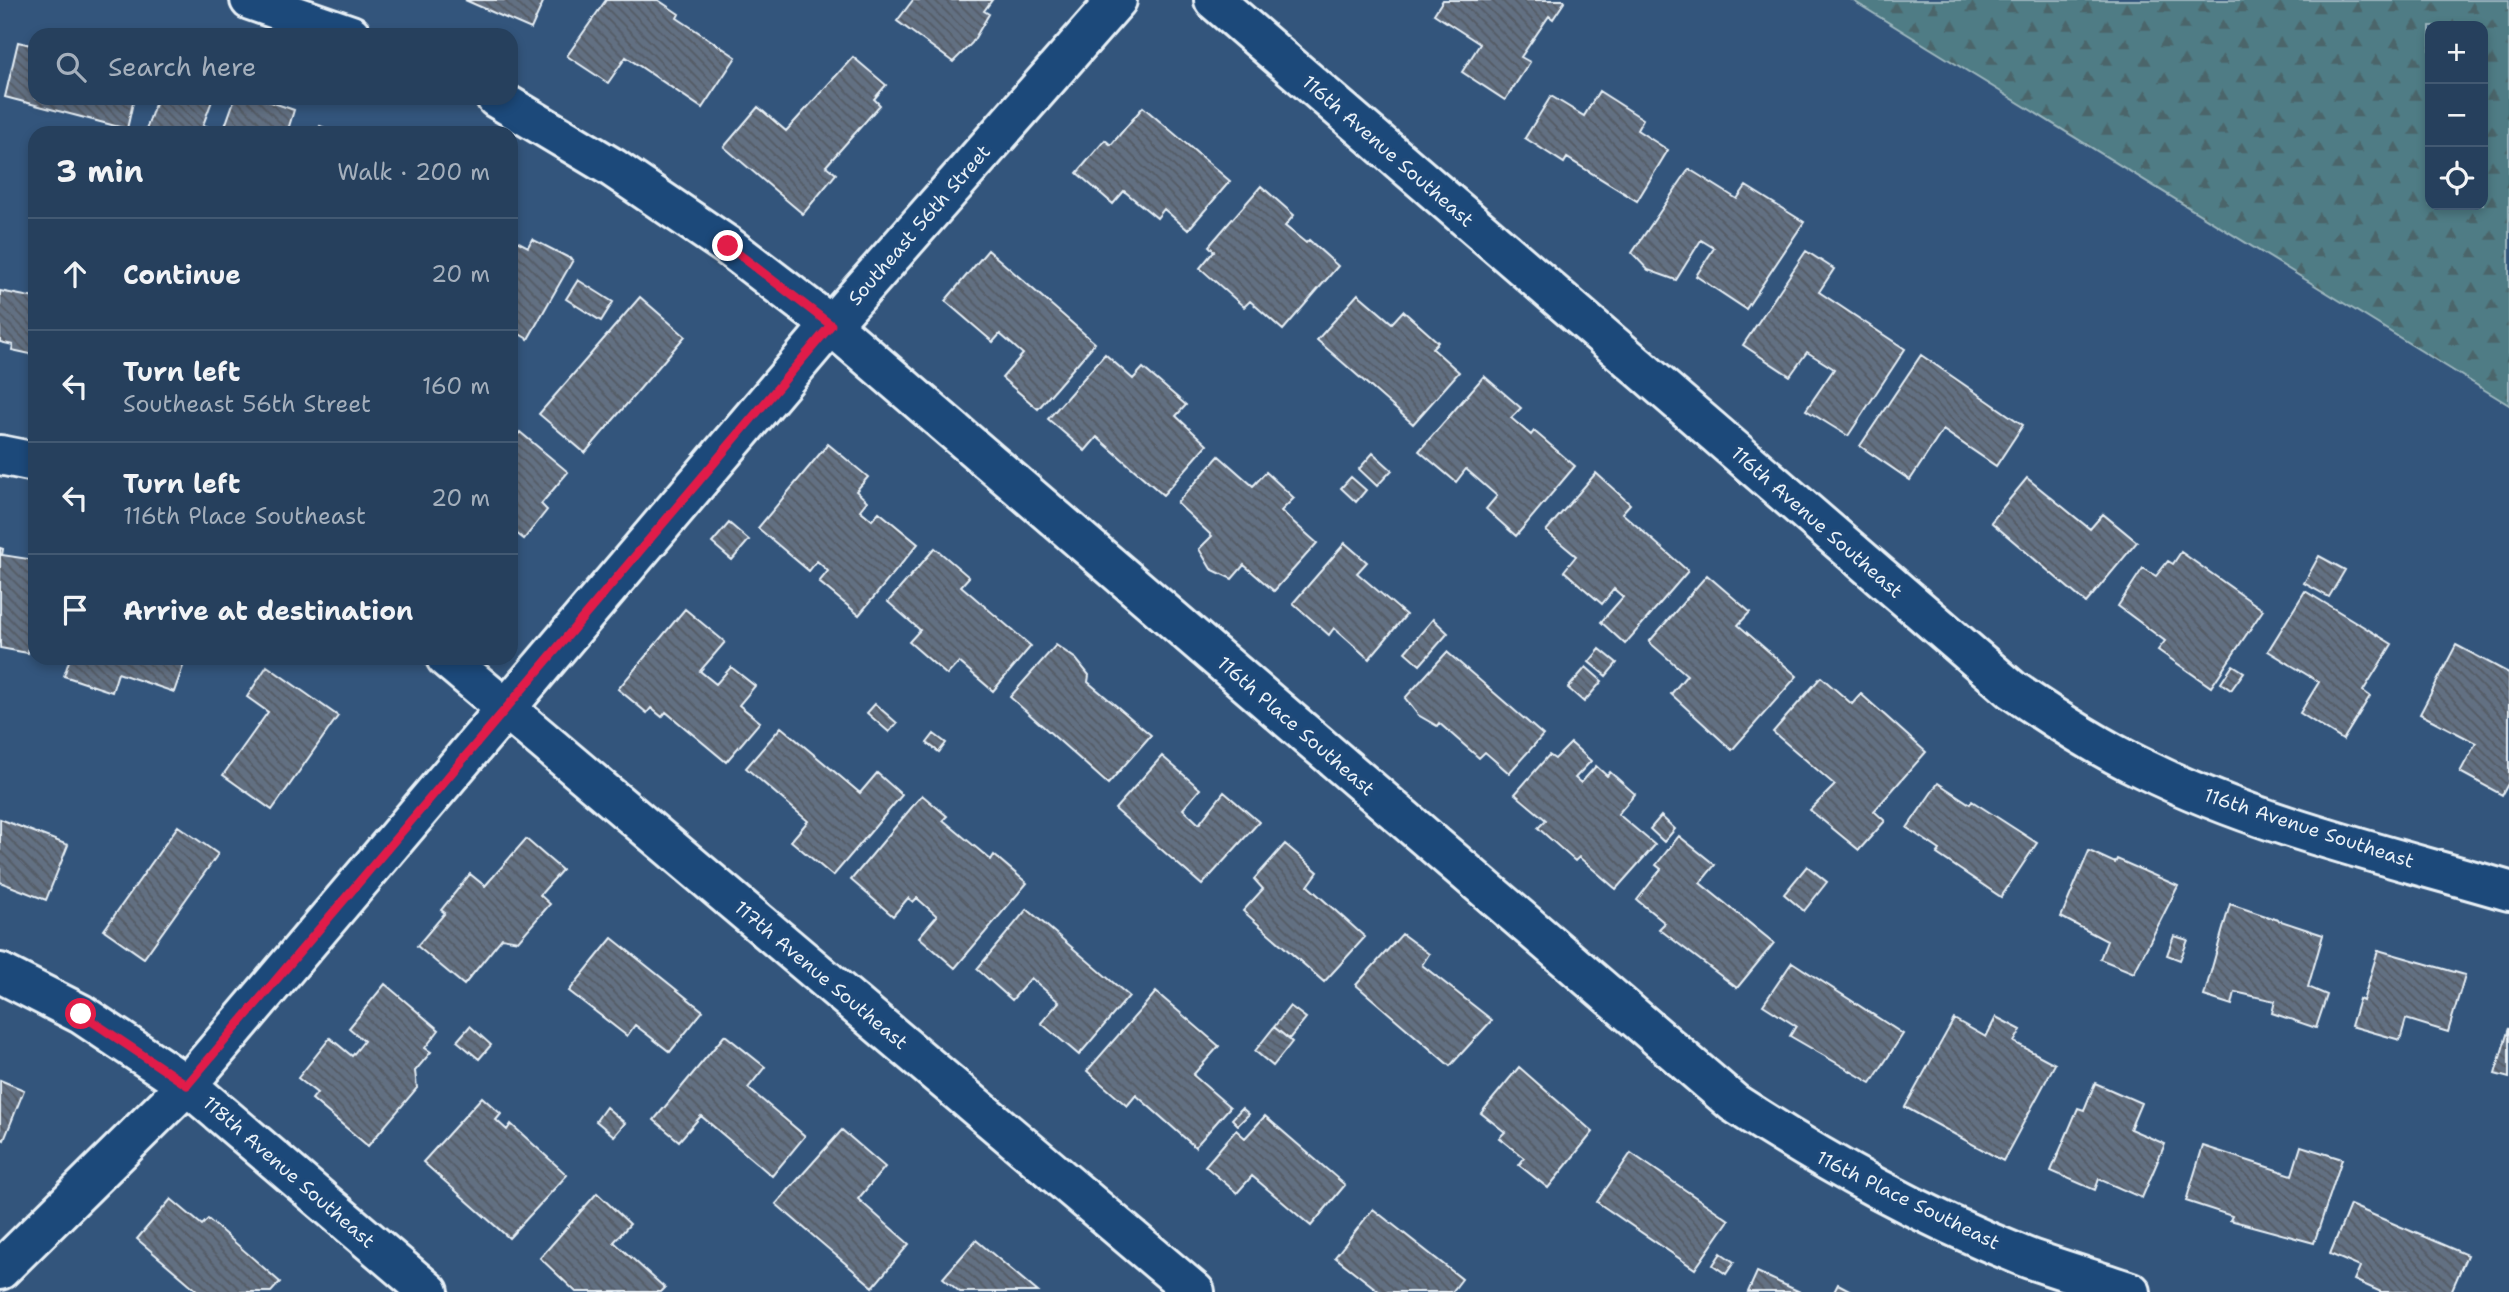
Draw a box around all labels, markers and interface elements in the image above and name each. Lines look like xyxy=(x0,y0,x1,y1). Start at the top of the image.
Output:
map controls xyxy=(2425,21,2488,210)
button: + xyxy=(2425,21,2488,84)
search box xyxy=(28,28,518,105)
icon: search xyxy=(52,48,90,86)
text: Search here xyxy=(108,49,257,84)
street label: 116th Avenue Southeast xyxy=(1297,70,1479,232)
button: − xyxy=(2425,84,2488,147)
street label: Southeast 56th Street xyxy=(842,139,996,311)
button: locate xyxy=(2425,147,2488,210)
text: 3 min xyxy=(56,151,143,192)
text: Walk · 200 m xyxy=(337,157,490,187)
route end xyxy=(712,230,743,261)
icon: ahead xyxy=(56,255,94,293)
text: Continue xyxy=(123,257,241,292)
text: 20 m xyxy=(431,259,490,289)
text: Turn left xyxy=(123,354,240,389)
icon: left xyxy=(56,367,94,405)
text: 160 m xyxy=(422,371,490,401)
text: Southeast 56th Street xyxy=(123,389,371,419)
street label: 116th Avenue Southeast xyxy=(1726,441,1908,603)
text: Turn left xyxy=(123,466,240,501)
icon: left xyxy=(56,479,94,517)
text: 20 m xyxy=(431,483,490,513)
text: 116th Place Southeast xyxy=(123,501,366,531)
icon: arrive xyxy=(56,591,94,629)
text: Arrive at destination xyxy=(123,593,413,628)
street label: 116th Place Southeast xyxy=(1212,651,1380,801)
street label: 116th Avenue Southeast xyxy=(2201,782,2417,874)
street label: 117th Avenue Southeast xyxy=(729,895,913,1055)
route start xyxy=(65,998,96,1029)
street label: 118th Avenue Southeast xyxy=(198,1090,380,1254)
street label: 116th Place Southeast xyxy=(1812,1145,2004,1255)

